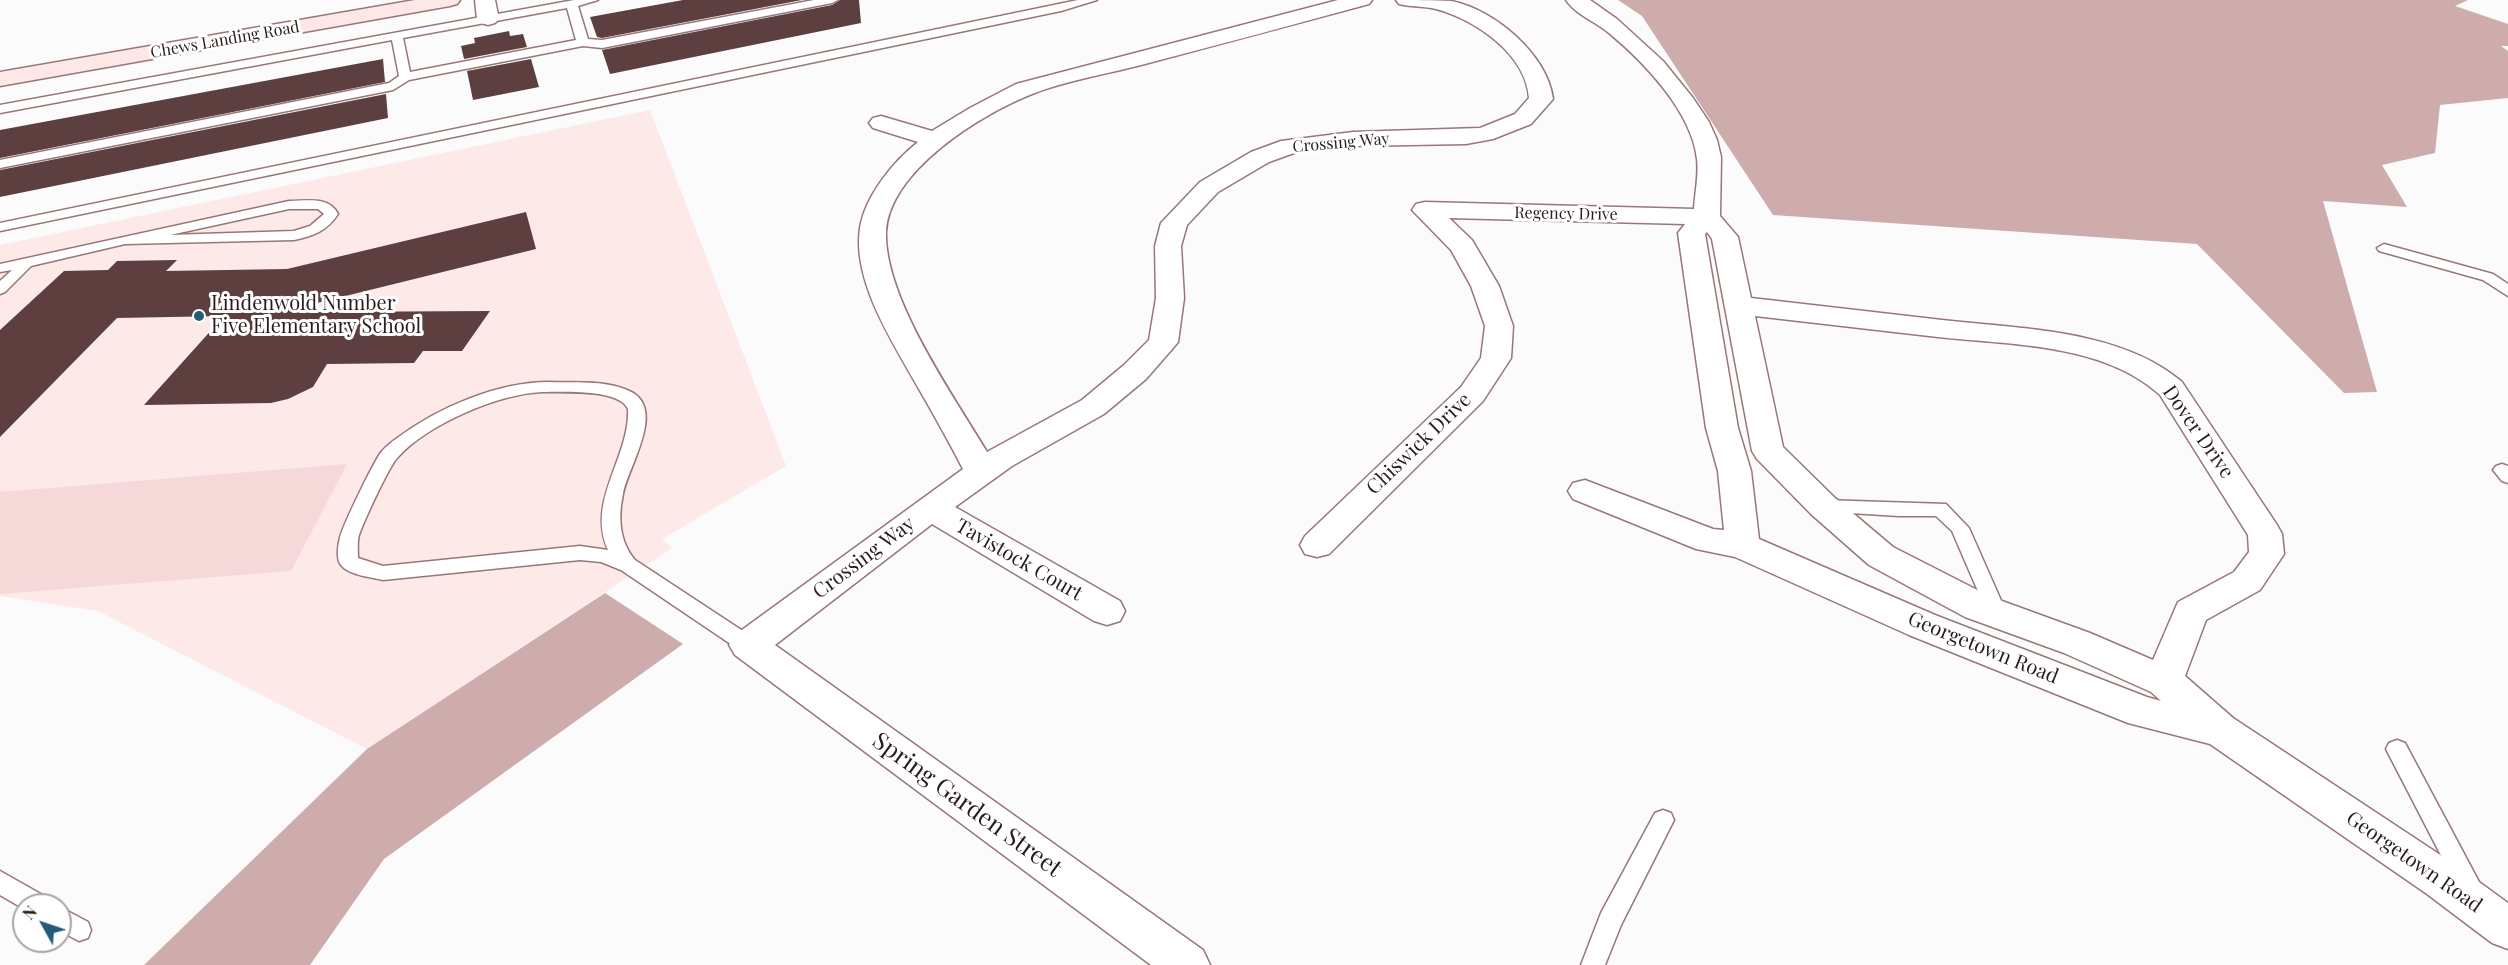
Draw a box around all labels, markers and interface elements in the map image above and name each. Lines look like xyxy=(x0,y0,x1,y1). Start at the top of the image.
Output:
street label: Chews Landing Road xyxy=(149,17,301,63)
street label: Crossing Way xyxy=(1292,129,1390,157)
street label: Regency Drive xyxy=(1514,203,1618,225)
place label: Lindenwold Number Five Elementary School xyxy=(211,292,421,339)
marker: Lindenwold Number Five Elementary School xyxy=(192,309,206,323)
street label: Dover Drive xyxy=(2157,381,2239,483)
street label: Chiswick Drive xyxy=(1362,388,1476,500)
street label: Crossing Way xyxy=(808,512,920,604)
street label: Tavistock Court xyxy=(951,514,1087,606)
street label: Georgetown Road xyxy=(1904,607,2062,689)
street label: Spring Garden Street xyxy=(867,727,1067,883)
street label: Georgetown Road xyxy=(2341,806,2487,918)
north arrow xyxy=(12,893,72,953)
text: N xyxy=(18,901,41,924)

